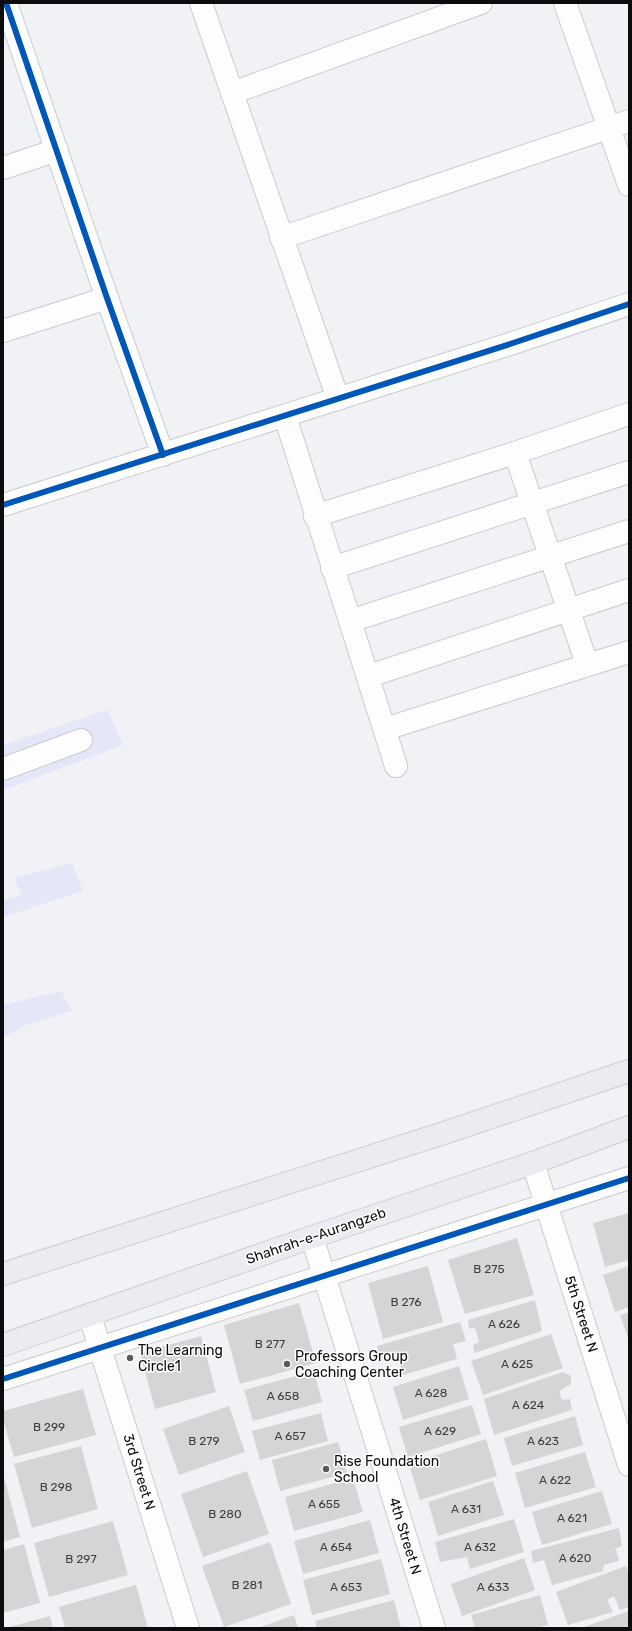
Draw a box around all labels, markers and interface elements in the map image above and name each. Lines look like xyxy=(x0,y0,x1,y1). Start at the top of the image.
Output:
street label: Shahrah-e-Aurangzeb xyxy=(244,1204,388,1268)
house number: B 275 xyxy=(473,1262,505,1276)
street label: 5th Street N xyxy=(561,1274,601,1354)
house number: B 276 xyxy=(390,1295,422,1309)
house number: A 626 xyxy=(488,1317,520,1331)
house number: B 277 xyxy=(255,1337,285,1351)
place label: The Learning Circle1 xyxy=(138,1342,223,1375)
place label: Professors Group Coaching Center xyxy=(295,1348,408,1381)
marker: The Learning Circle1 xyxy=(125,1353,135,1363)
house number: A 625 xyxy=(501,1357,533,1371)
marker: Professors Group Coaching Center xyxy=(282,1359,292,1369)
house number: A 628 xyxy=(415,1386,447,1400)
house number: A 658 xyxy=(267,1389,299,1403)
house number: A 624 xyxy=(512,1398,545,1412)
house number: B 299 xyxy=(33,1420,65,1434)
house number: A 629 xyxy=(424,1424,456,1438)
house number: A 657 xyxy=(274,1429,306,1443)
street label: 3rd Street N xyxy=(119,1432,159,1512)
house number: B 279 xyxy=(188,1434,220,1448)
house number: A 623 xyxy=(527,1434,559,1448)
place label: Rise Foundation School xyxy=(334,1453,439,1486)
marker: Rise Foundation School xyxy=(321,1464,331,1474)
house number: A 622 xyxy=(539,1473,571,1487)
house number: B 298 xyxy=(40,1480,72,1494)
street label: 4th Street N xyxy=(385,1495,425,1577)
house number: A 655 xyxy=(308,1497,340,1511)
house number: A 631 xyxy=(451,1502,481,1516)
house number: B 280 xyxy=(208,1507,242,1521)
house number: A 621 xyxy=(557,1511,587,1525)
house number: A 654 xyxy=(320,1540,353,1554)
house number: A 632 xyxy=(464,1540,496,1554)
house number: A 620 xyxy=(559,1551,591,1565)
house number: B 297 xyxy=(65,1552,97,1566)
house number: B 281 xyxy=(232,1578,262,1592)
house number: A 653 xyxy=(330,1580,362,1594)
house number: A 633 xyxy=(477,1580,509,1594)

